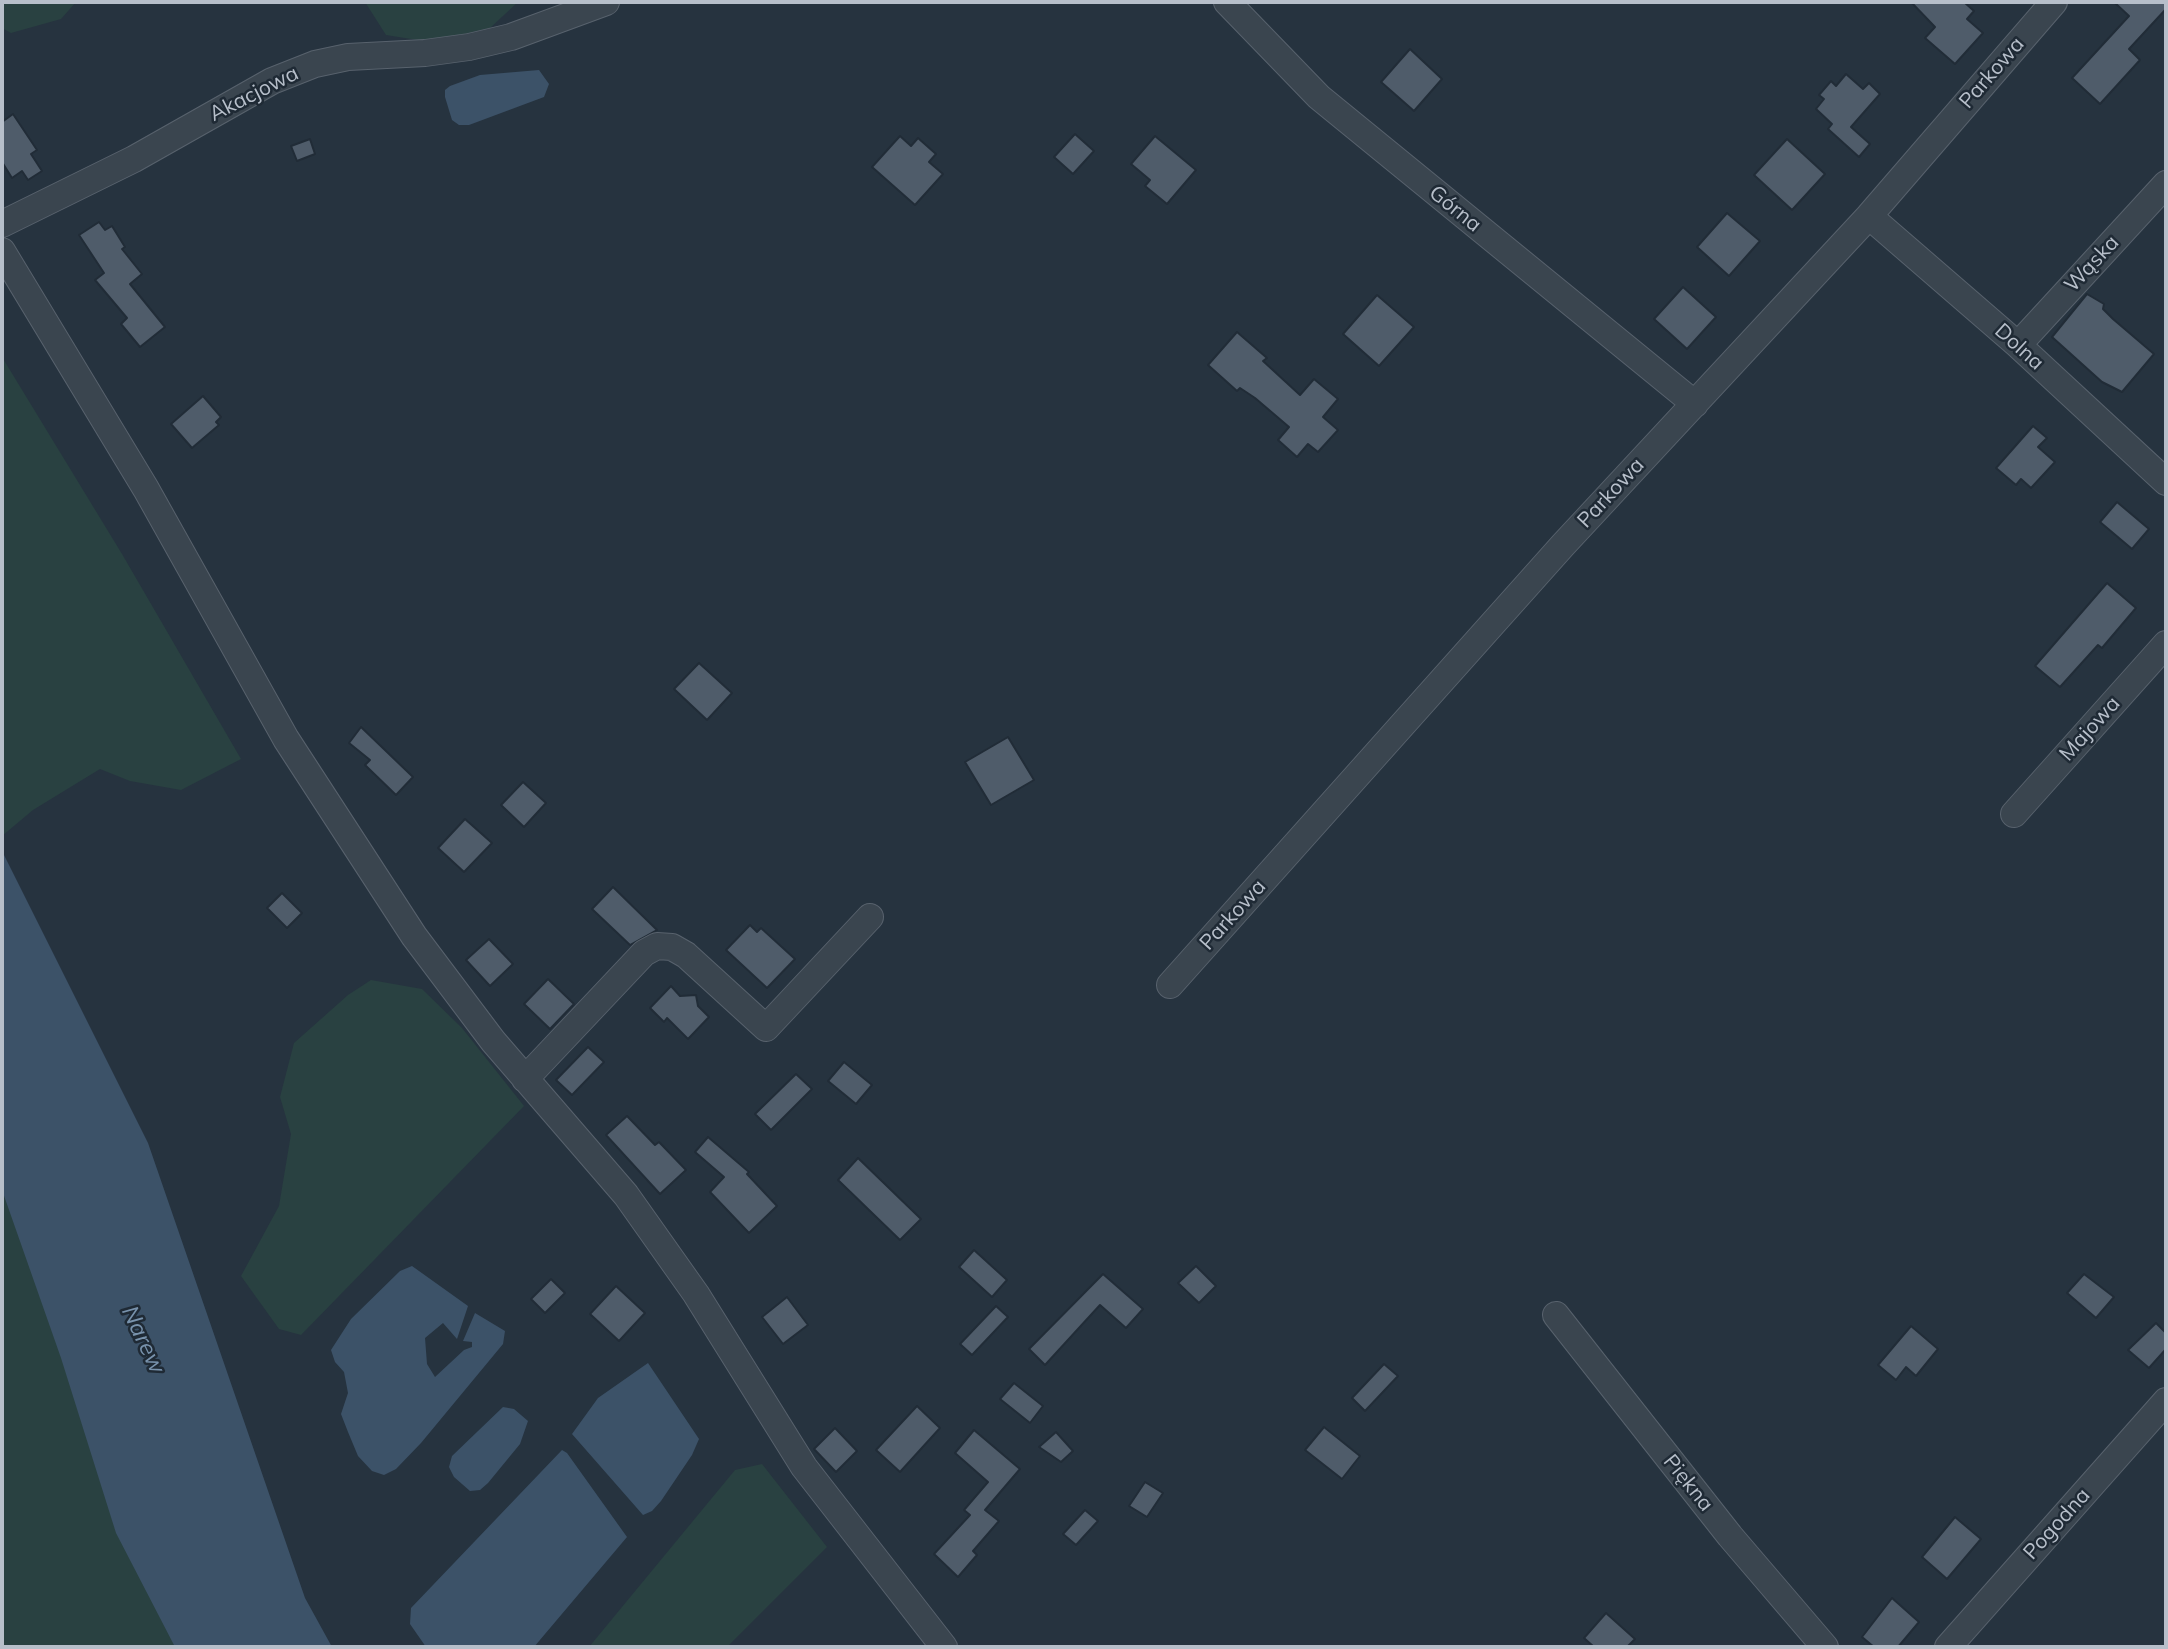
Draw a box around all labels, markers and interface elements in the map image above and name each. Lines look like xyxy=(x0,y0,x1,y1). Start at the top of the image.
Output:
street label: Parkowa xyxy=(1954,32,2030,114)
street label: Akacjowa xyxy=(205,61,303,127)
street label: Górna xyxy=(1424,180,1486,238)
street label: Wąska xyxy=(2059,230,2125,298)
street label: Dolna xyxy=(1989,318,2049,376)
street label: Parkowa xyxy=(1572,453,1650,533)
street label: Majowa xyxy=(2055,692,2125,766)
street label: Parkowa xyxy=(1195,874,1271,956)
water label: Narew xyxy=(115,1302,171,1378)
street label: Piękna xyxy=(1657,1449,1719,1517)
street label: Pogodna xyxy=(2018,1483,2096,1565)

